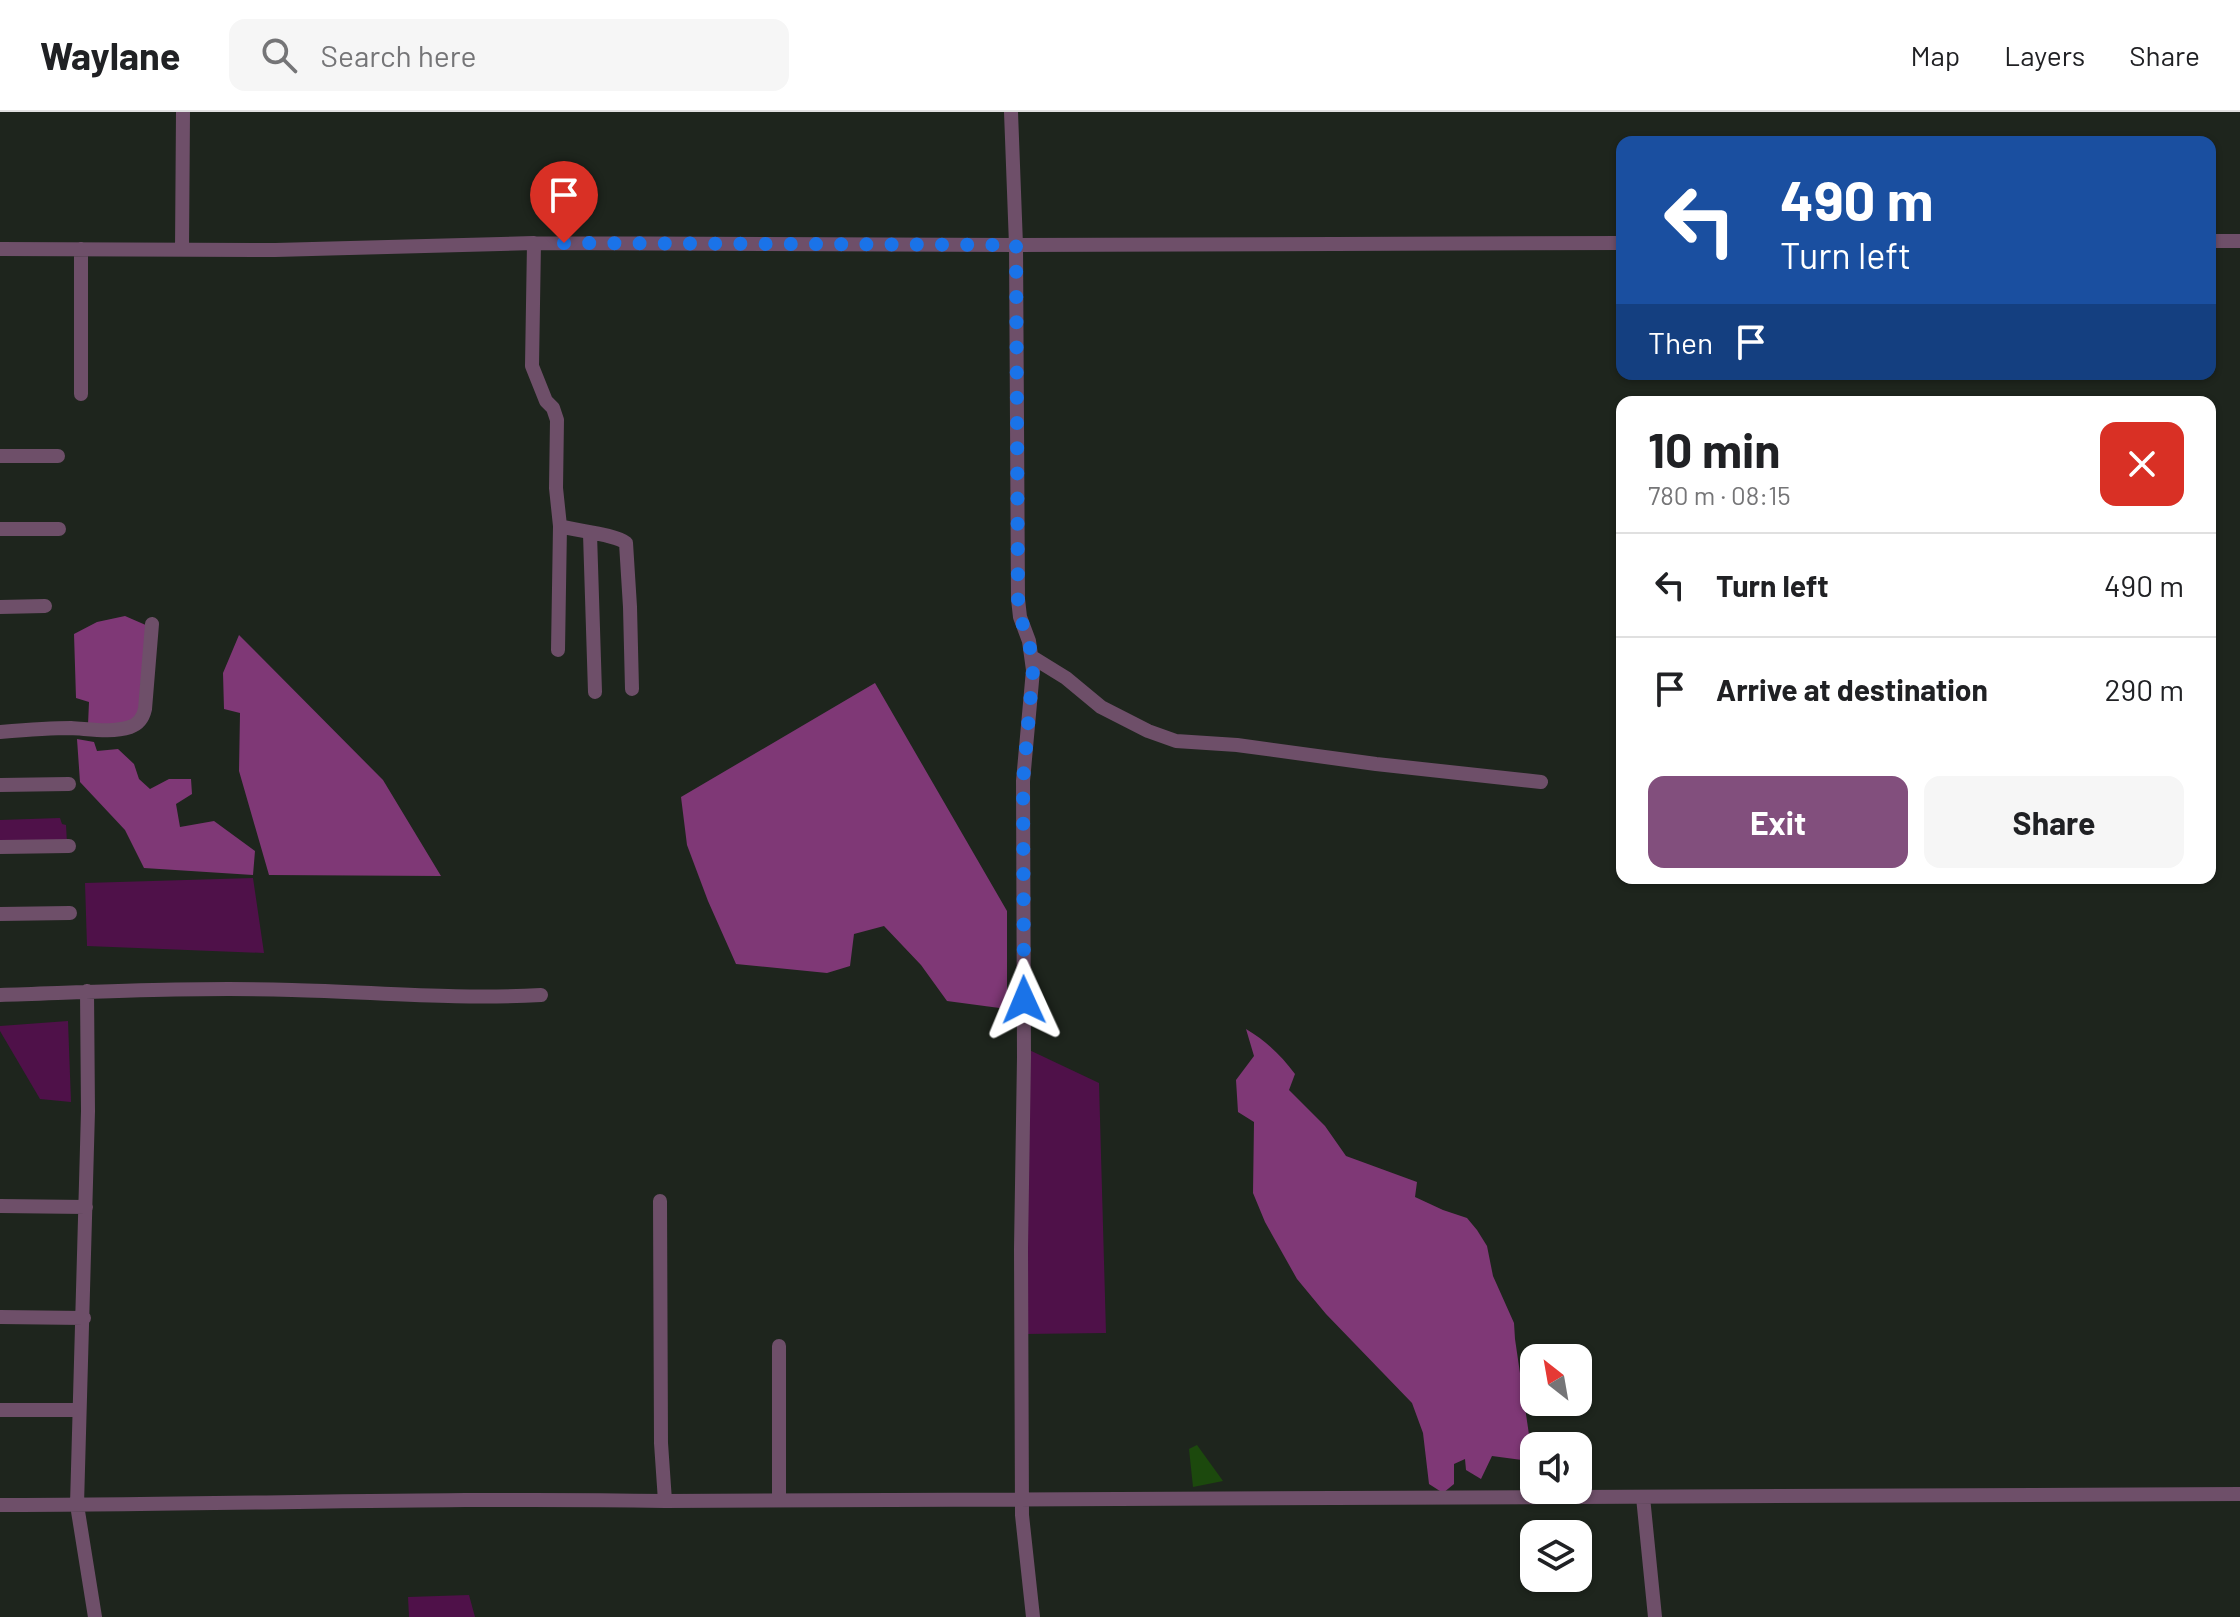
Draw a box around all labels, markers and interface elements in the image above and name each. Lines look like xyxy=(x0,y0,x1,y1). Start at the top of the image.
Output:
search box xyxy=(229,19,789,91)
text: Waylane xyxy=(40,32,181,78)
icon: search xyxy=(257,33,301,77)
text: Search here xyxy=(321,37,476,73)
text: Map xyxy=(1910,38,1960,72)
text: Layers xyxy=(2004,38,2085,72)
text: Share xyxy=(2129,38,2200,72)
pin xyxy=(530,161,598,243)
text: 490 m xyxy=(1780,165,1934,232)
icon: left xyxy=(1648,168,1752,272)
icon: arrive xyxy=(542,173,586,217)
text: Turn left xyxy=(1780,233,1911,276)
icon: arrive xyxy=(1729,320,1773,364)
text: Then xyxy=(1648,324,1713,360)
text: 10 min xyxy=(1648,420,1781,478)
button: close xyxy=(2100,422,2184,506)
text: 780 m · 08:15 xyxy=(1648,479,1791,510)
icon: left xyxy=(1648,563,1692,607)
text: Turn left xyxy=(1716,567,1829,603)
text: 490 m xyxy=(2104,567,2184,603)
icon: arrive xyxy=(1648,667,1692,711)
text: Arrive at destination xyxy=(1716,671,1988,707)
text: 290 m xyxy=(2105,671,2184,707)
button: Exit xyxy=(1648,776,1908,868)
button: Share xyxy=(1924,776,2184,868)
position arrow xyxy=(982,958,1066,1042)
north arrow xyxy=(1520,1344,1592,1416)
map controls xyxy=(1520,1344,1592,1592)
button: sound xyxy=(1520,1432,1592,1504)
button: layers xyxy=(1520,1520,1592,1592)

